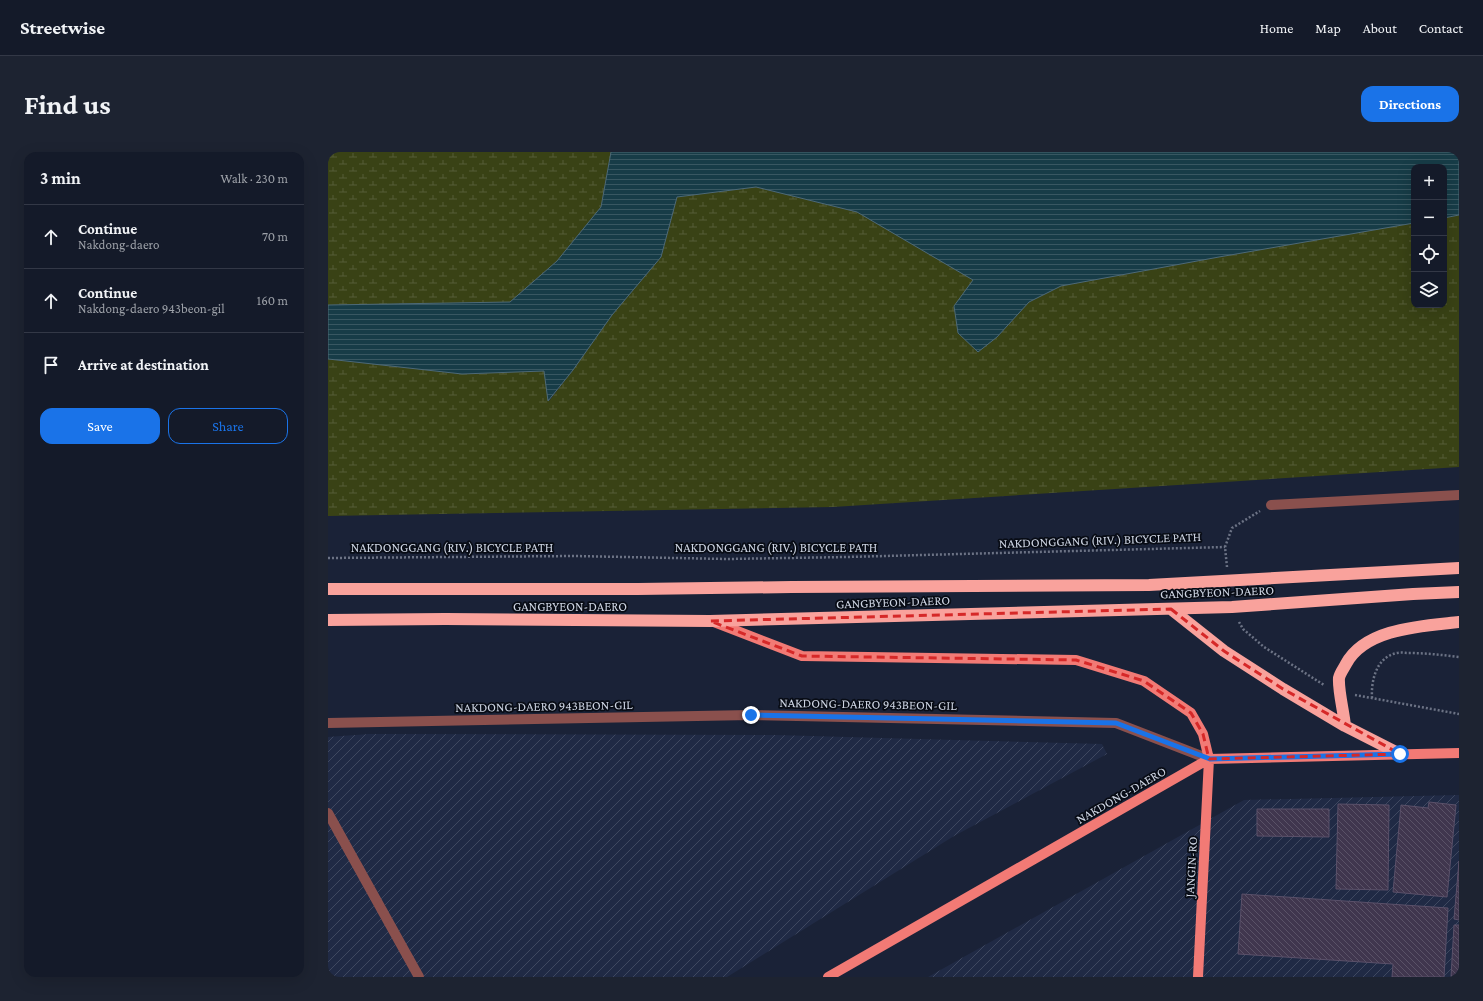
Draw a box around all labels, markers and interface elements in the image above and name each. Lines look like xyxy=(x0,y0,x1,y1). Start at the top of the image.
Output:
text: Streetwise xyxy=(20,17,105,38)
text: Home xyxy=(1260,20,1293,36)
text: Map xyxy=(1315,20,1341,36)
text: About xyxy=(1363,20,1397,36)
text: Contact xyxy=(1419,20,1463,36)
button: Directions xyxy=(1361,86,1459,122)
text: Find us xyxy=(24,89,111,120)
map controls xyxy=(1411,164,1447,308)
button: + xyxy=(1411,164,1447,200)
text: 3 min xyxy=(40,169,81,188)
text: Walk · 230 m xyxy=(220,171,288,186)
button: − xyxy=(1411,200,1447,236)
text: Continue xyxy=(78,221,137,237)
icon: ahead xyxy=(40,226,62,248)
text: 70 m xyxy=(262,229,288,244)
button: locate xyxy=(1411,236,1447,272)
text: Nakdong-daero xyxy=(78,237,159,252)
button: layers xyxy=(1411,272,1447,308)
text: Continue xyxy=(78,285,137,301)
icon: ahead xyxy=(40,290,62,312)
text: 160 m xyxy=(257,293,288,308)
text: Nakdong-daero 943beon-gil xyxy=(78,301,225,316)
icon: arrive xyxy=(40,354,62,376)
text: Arrive at destination xyxy=(78,357,209,373)
button: Save xyxy=(40,408,160,444)
button: Share xyxy=(168,408,288,444)
street label: NAKDONGGANG (RIV.) BICYCLE PATH xyxy=(999,529,1202,552)
street label: NAKDONGGANG (RIV.) BICYCLE PATH xyxy=(351,540,553,556)
street label: NAKDONGGANG (RIV.) BICYCLE PATH xyxy=(675,540,877,556)
street label: GANGBYEON-DAERO xyxy=(1160,583,1275,601)
street label: GANGBYEON-DAERO xyxy=(836,593,951,611)
street label: GANGBYEON-DAERO xyxy=(513,599,627,614)
street label: NAKDONG-DAERO 943BEON-GIL xyxy=(779,695,957,713)
street label: NAKDONG-DAERO 943BEON-GIL xyxy=(455,697,633,715)
route end xyxy=(742,706,760,724)
route start xyxy=(1391,745,1409,763)
street label: NAKDONG-DAERO xyxy=(1073,763,1169,827)
street label: JANGIN-RO xyxy=(1182,836,1200,899)

